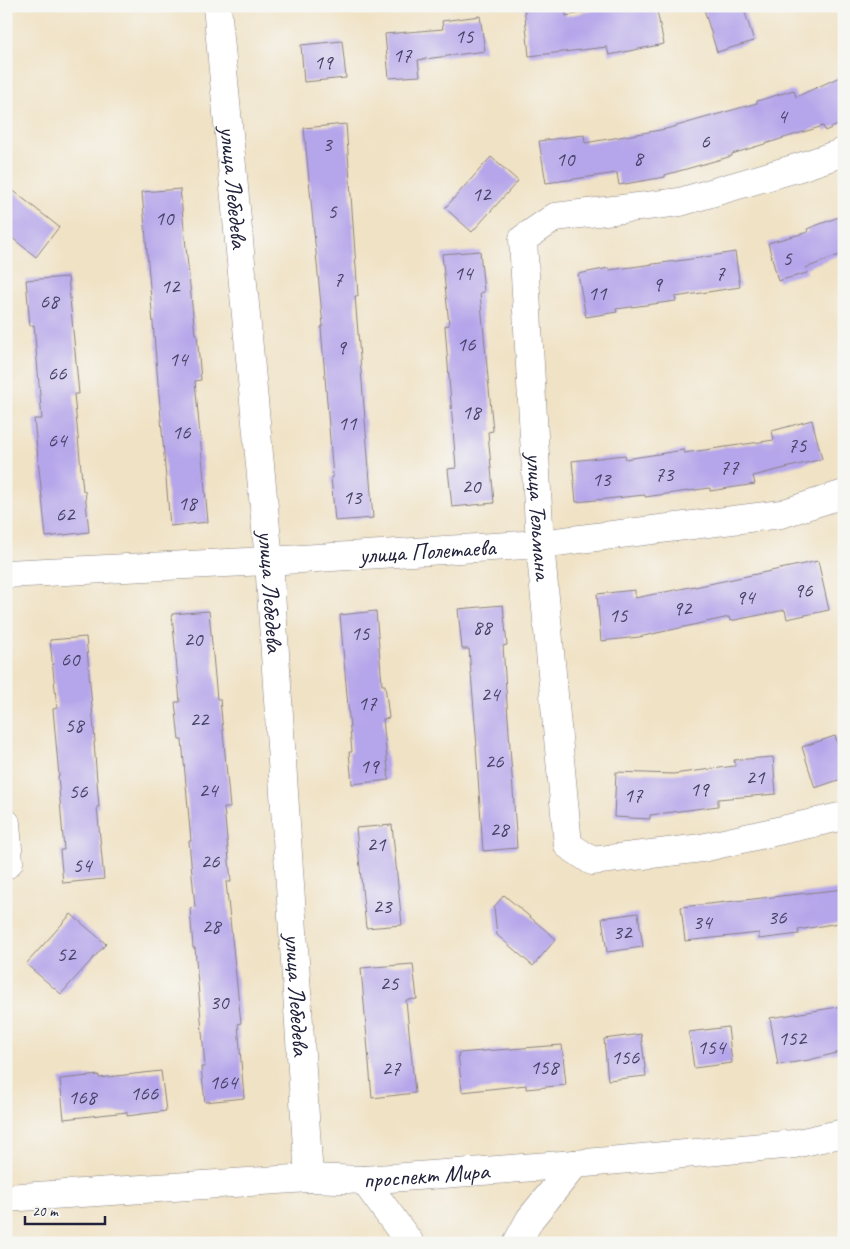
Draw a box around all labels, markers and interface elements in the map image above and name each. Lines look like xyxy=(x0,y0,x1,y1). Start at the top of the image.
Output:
house number: 15 xyxy=(455,23,475,49)
house number: 17 xyxy=(393,42,413,68)
house number: 19 xyxy=(314,49,334,75)
house number: 4 xyxy=(777,103,789,129)
street label: улица Лебедева xyxy=(213,123,255,251)
house number: 6 xyxy=(700,128,710,154)
house number: 3 xyxy=(322,131,333,157)
house number: 8 xyxy=(633,145,645,171)
house number: 10 xyxy=(556,146,576,172)
house number: 12 xyxy=(472,181,492,207)
house number: 5 xyxy=(327,198,338,224)
house number: 10 xyxy=(155,205,175,231)
house number: 5 xyxy=(782,245,793,271)
house number: 14 xyxy=(454,260,475,286)
house number: 7 xyxy=(715,260,726,286)
house number: 7 xyxy=(333,266,344,292)
house number: 9 xyxy=(652,271,663,297)
house number: 12 xyxy=(161,273,181,299)
house number: 11 xyxy=(588,280,608,306)
house number: 68 xyxy=(40,288,61,314)
house number: 16 xyxy=(457,331,476,357)
house number: 9 xyxy=(336,334,347,360)
house number: 14 xyxy=(169,346,190,372)
house number: 66 xyxy=(48,360,67,386)
house number: 18 xyxy=(462,399,483,425)
house number: 11 xyxy=(338,410,358,436)
house number: 16 xyxy=(172,419,191,445)
house number: 64 xyxy=(48,427,69,453)
house number: 75 xyxy=(788,432,808,458)
street label: улица Тельмана xyxy=(520,450,558,583)
house number: 77 xyxy=(720,454,740,480)
house number: 73 xyxy=(655,461,675,487)
house number: 13 xyxy=(592,466,612,492)
house number: 20 xyxy=(462,473,482,499)
house number: 13 xyxy=(343,484,363,510)
house number: 18 xyxy=(178,490,199,516)
house number: 62 xyxy=(56,501,76,527)
street label: улица Лебедева xyxy=(251,527,290,655)
street label: улица Полетаева xyxy=(356,532,498,570)
house number: 96 xyxy=(794,577,813,603)
house number: 94 xyxy=(736,584,757,610)
house number: 92 xyxy=(673,595,693,621)
house number: 15 xyxy=(609,602,629,628)
house number: 88 xyxy=(473,614,494,640)
house number: 15 xyxy=(351,620,371,646)
house number: 20 xyxy=(184,626,204,652)
house number: 60 xyxy=(61,646,81,672)
house number: 24 xyxy=(481,681,502,707)
house number: 17 xyxy=(358,690,378,716)
house number: 22 xyxy=(190,706,210,732)
house number: 58 xyxy=(65,712,86,738)
house number: 26 xyxy=(485,748,504,774)
house number: 19 xyxy=(360,753,380,779)
house number: 21 xyxy=(746,764,766,790)
house number: 19 xyxy=(690,776,710,802)
house number: 24 xyxy=(199,777,220,803)
house number: 56 xyxy=(69,778,88,804)
house number: 17 xyxy=(624,782,644,808)
house number: 28 xyxy=(490,816,511,842)
house number: 21 xyxy=(367,831,387,857)
house number: 26 xyxy=(201,848,220,874)
house number: 54 xyxy=(73,852,94,878)
house number: 23 xyxy=(373,893,393,919)
house number: 36 xyxy=(768,904,787,930)
house number: 34 xyxy=(693,909,714,935)
house number: 28 xyxy=(202,913,223,939)
house number: 32 xyxy=(613,919,633,945)
street label: улица Лебедева xyxy=(278,931,316,1058)
house number: 52 xyxy=(57,941,77,967)
house number: 25 xyxy=(380,970,400,996)
house number: 30 xyxy=(210,989,230,1015)
house number: 152 xyxy=(778,1025,808,1051)
house number: 154 xyxy=(697,1034,728,1060)
house number: 156 xyxy=(611,1044,640,1070)
house number: 158 xyxy=(530,1054,561,1080)
house number: 27 xyxy=(382,1055,402,1081)
house number: 164 xyxy=(209,1069,240,1095)
house number: 166 xyxy=(130,1080,159,1106)
house number: 168 xyxy=(68,1084,99,1110)
street label: проспект Мира xyxy=(362,1155,492,1195)
scale bar xyxy=(25,1194,105,1226)
text: 20 m xyxy=(32,1202,59,1221)

